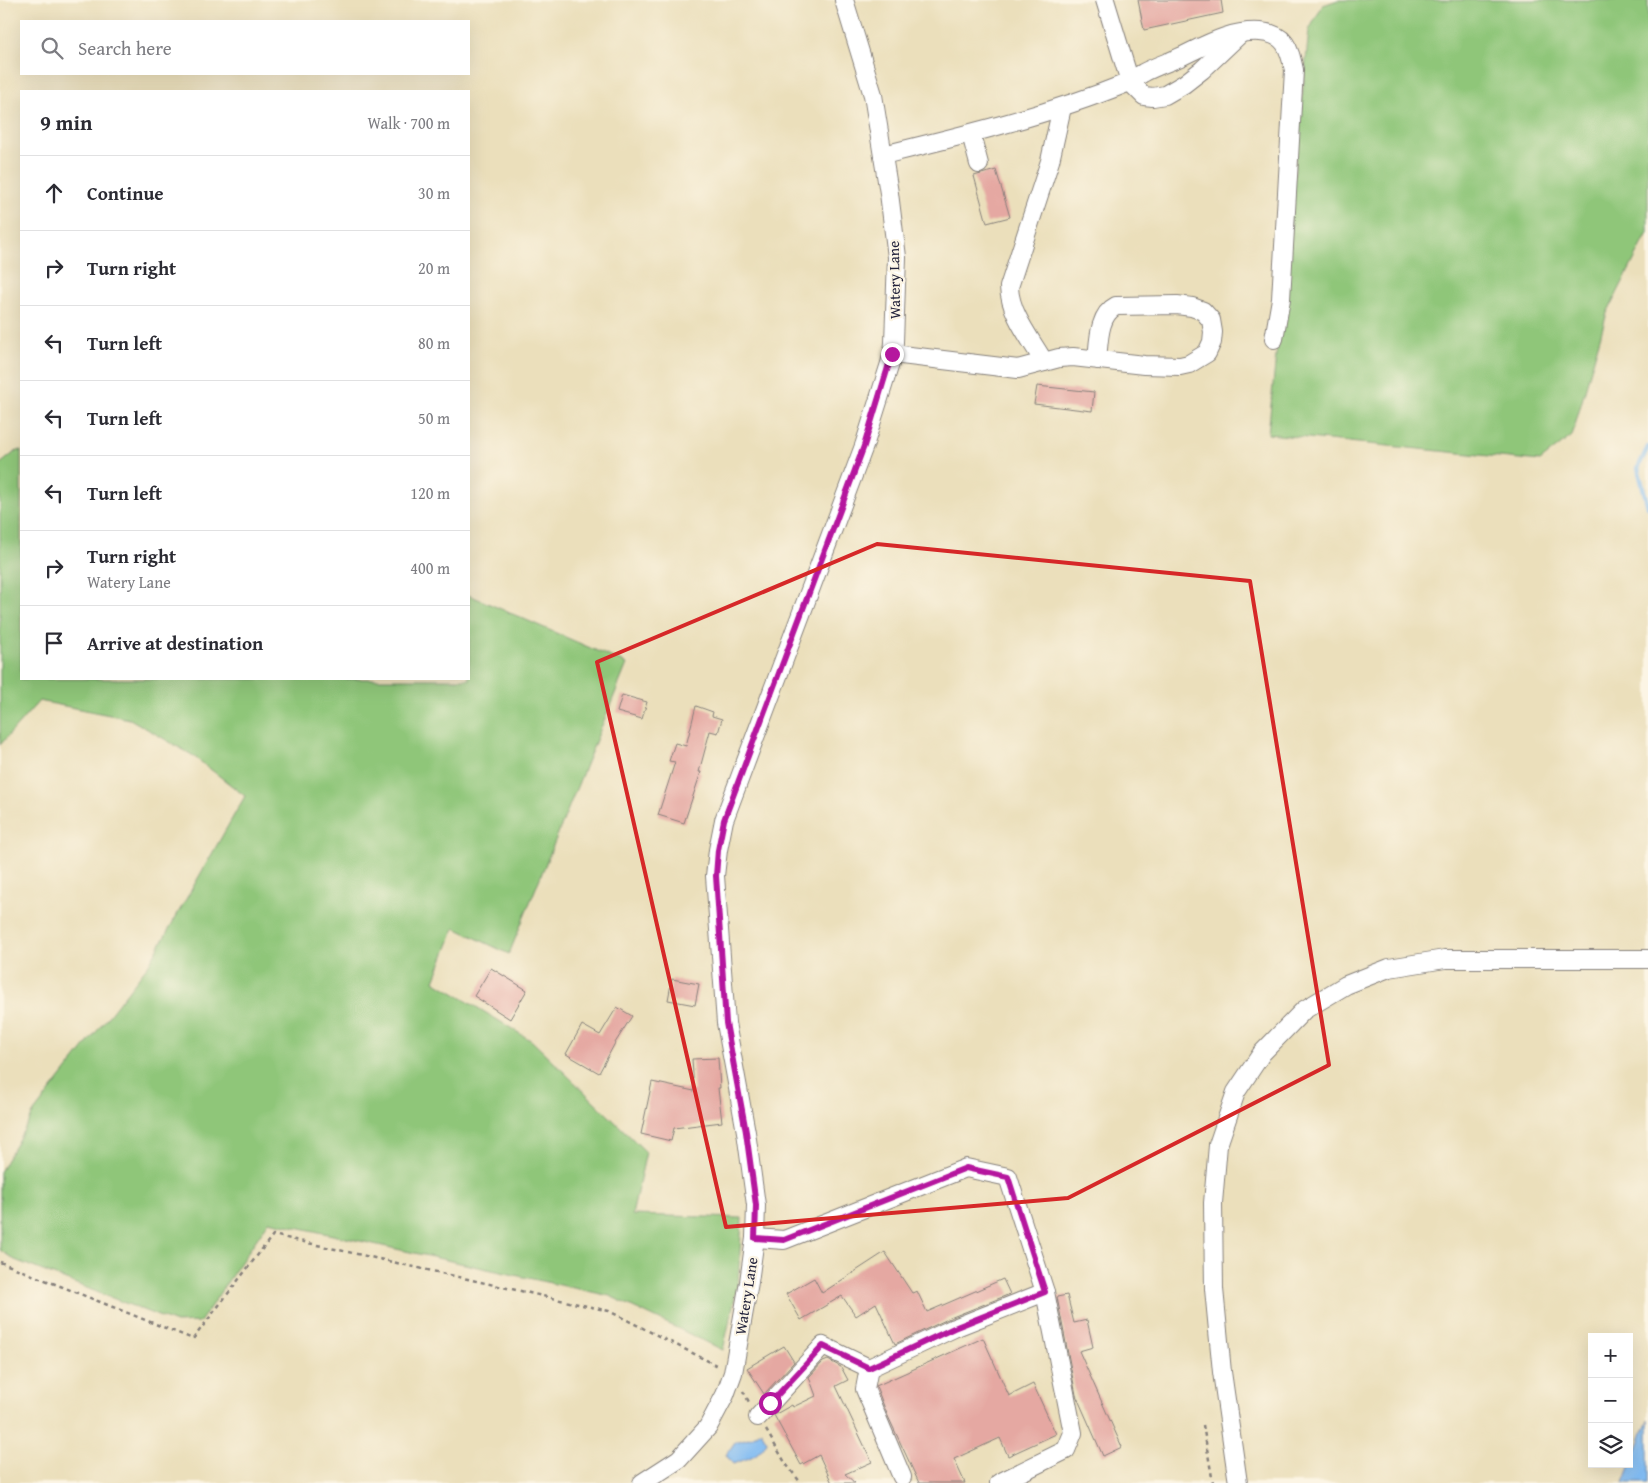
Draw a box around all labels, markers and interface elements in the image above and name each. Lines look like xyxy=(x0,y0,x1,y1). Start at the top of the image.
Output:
search box xyxy=(20,20,470,75)
icon: search xyxy=(38,34,66,62)
text: Search here xyxy=(78,34,172,62)
text: 9 min xyxy=(40,107,92,138)
text: Walk · 700 m xyxy=(367,111,450,135)
icon: ahead xyxy=(40,179,68,207)
text: Continue xyxy=(87,179,164,207)
text: 30 m xyxy=(418,181,450,205)
street label: Watery Lane xyxy=(883,241,905,319)
icon: right xyxy=(40,254,68,282)
text: Turn right xyxy=(87,254,176,282)
text: 20 m xyxy=(418,256,450,280)
icon: left xyxy=(40,329,68,357)
text: Turn left xyxy=(87,329,162,357)
text: 80 m xyxy=(418,331,450,355)
route end xyxy=(881,343,904,366)
icon: left xyxy=(40,404,68,432)
text: Turn left xyxy=(87,404,162,432)
text: 50 m xyxy=(418,406,450,430)
icon: left xyxy=(40,479,68,507)
text: Turn left xyxy=(87,479,162,507)
text: 120 m xyxy=(410,481,450,505)
text: Turn right xyxy=(87,542,176,570)
icon: right xyxy=(40,554,68,582)
text: 400 m xyxy=(410,556,450,580)
text: Watery Lane xyxy=(87,570,171,594)
icon: arrive xyxy=(40,629,68,657)
text: Arrive at destination xyxy=(87,629,263,657)
street label: Watery Lane xyxy=(729,1256,763,1336)
map controls xyxy=(1588,1333,1633,1468)
button: + xyxy=(1588,1333,1633,1378)
button: − xyxy=(1588,1378,1633,1423)
route start xyxy=(759,1392,782,1415)
button: layers xyxy=(1588,1423,1633,1468)

